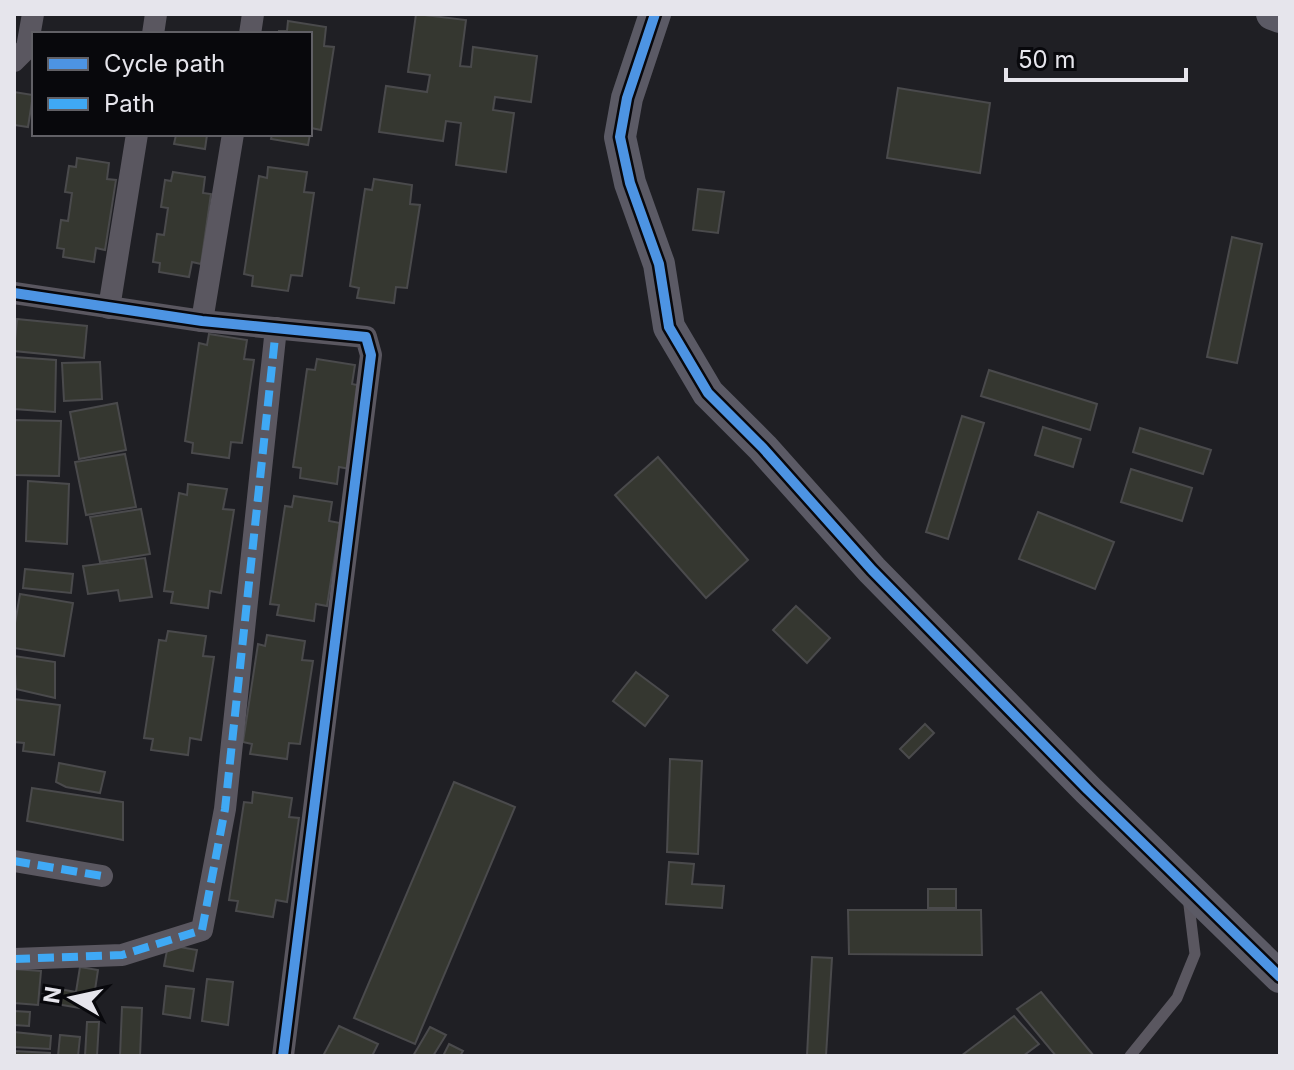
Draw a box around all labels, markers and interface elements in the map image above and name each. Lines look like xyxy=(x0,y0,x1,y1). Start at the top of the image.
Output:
legend xyxy=(32,32,312,136)
scale bar xyxy=(1006,32,1186,82)
text: 50 m xyxy=(1018,45,1076,74)
text: Cycle path xyxy=(104,49,225,78)
text: Path xyxy=(104,89,155,118)
north arrow xyxy=(32,958,112,1038)
text: N xyxy=(38,985,66,1005)

